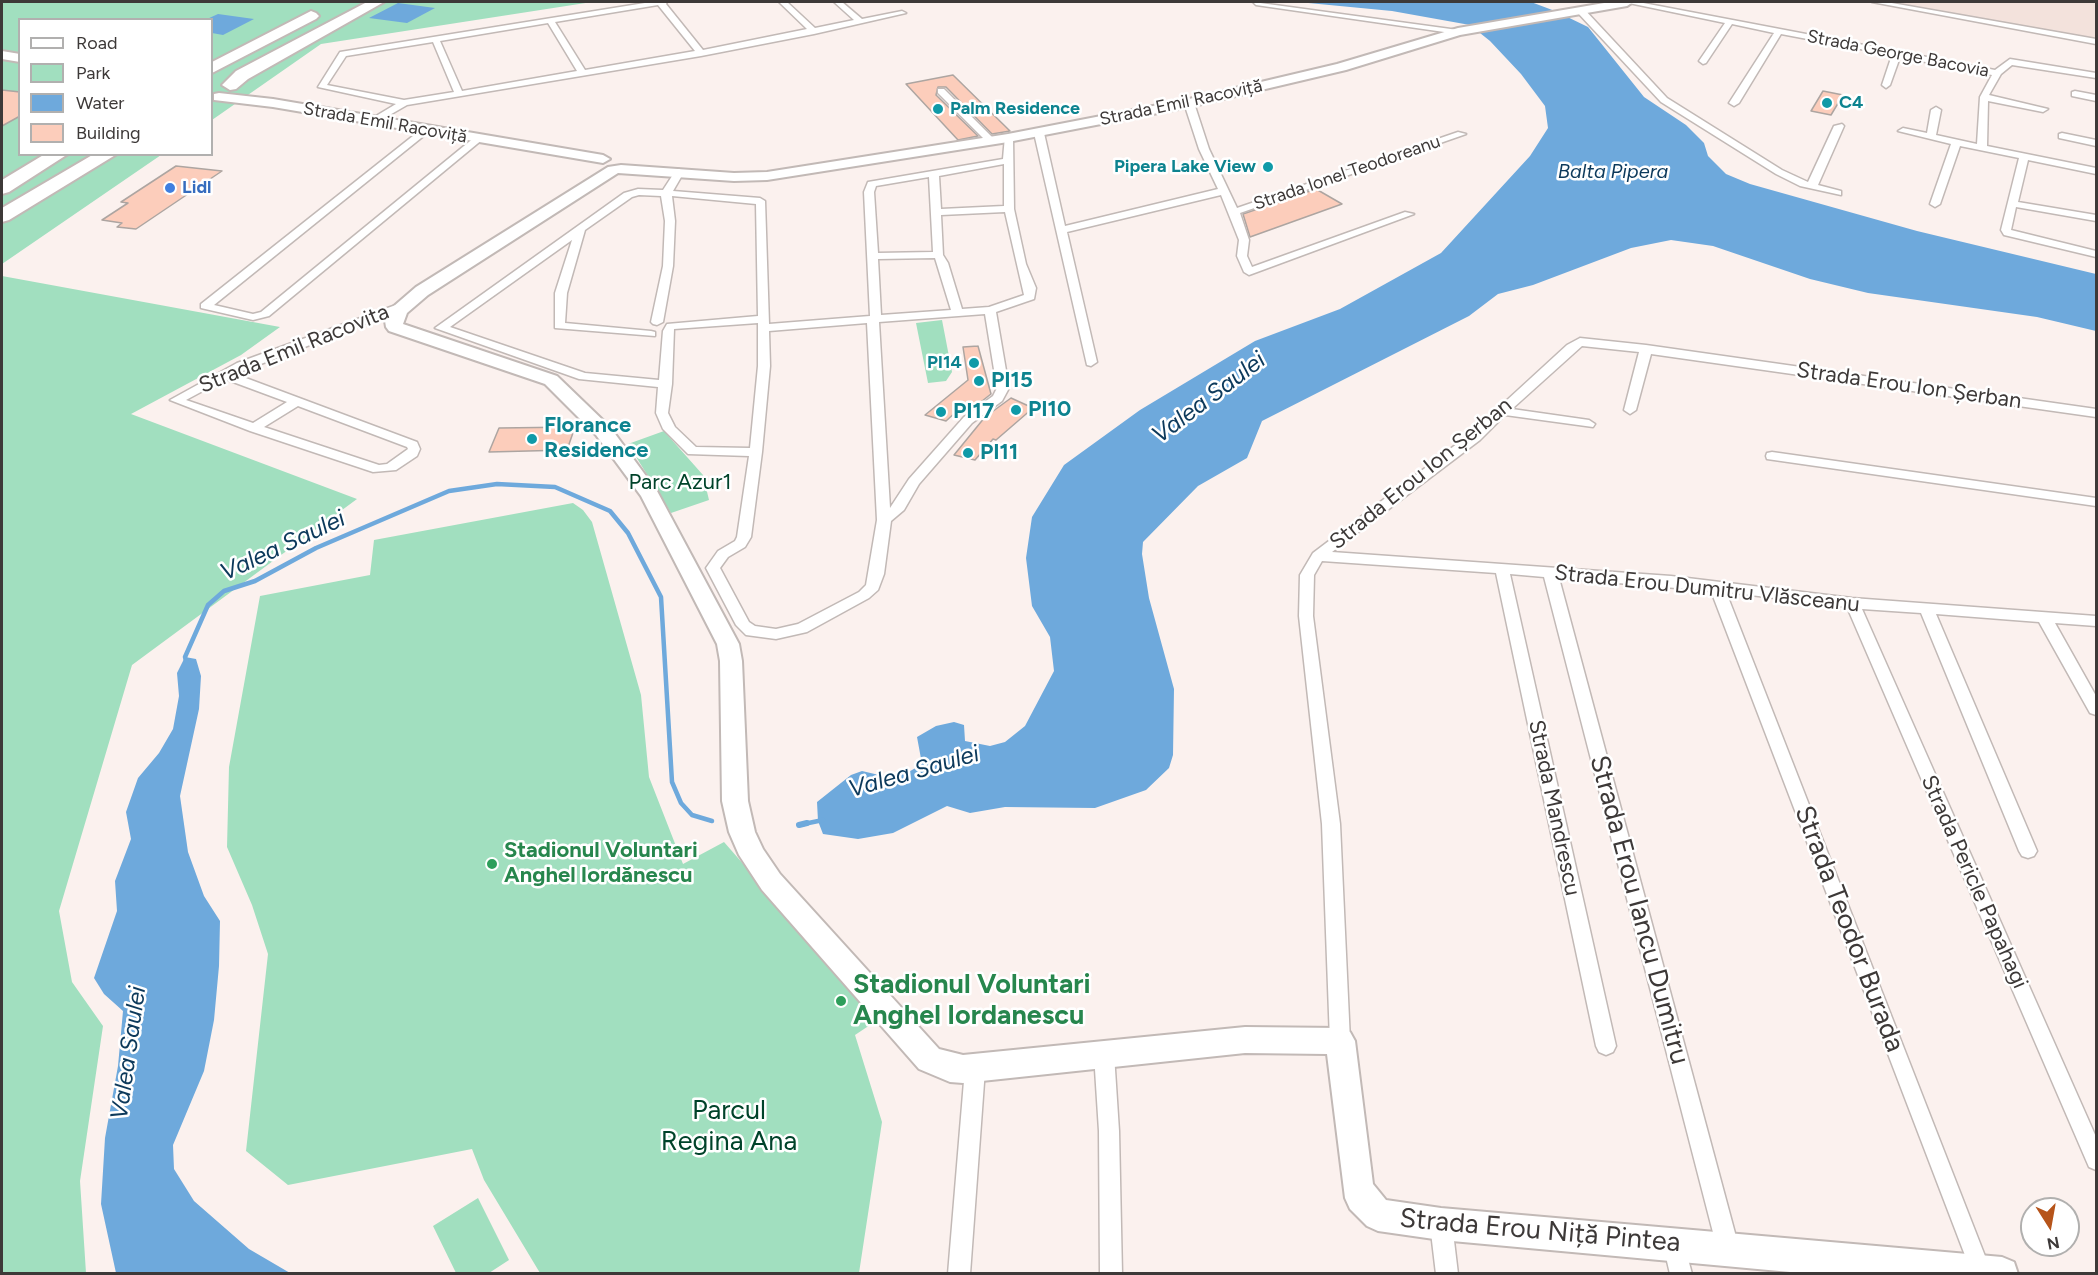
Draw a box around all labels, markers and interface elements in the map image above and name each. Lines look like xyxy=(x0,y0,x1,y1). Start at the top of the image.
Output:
legend xyxy=(18,18,213,156)
street label: Strada George Bacovia xyxy=(1805,26,1991,82)
text: Road xyxy=(76,32,117,54)
text: Park xyxy=(76,62,110,84)
street label: Strada Emil Racoviță xyxy=(1098,75,1264,131)
text: Water xyxy=(76,92,124,114)
place label: C4 xyxy=(1839,92,1863,114)
marker: C4 xyxy=(1820,96,1834,110)
street label: Strada Emil Racoviță xyxy=(302,98,468,148)
place label: Palm Residence xyxy=(950,98,1080,120)
marker: Palm Residence xyxy=(931,102,945,116)
text: Building xyxy=(76,122,141,144)
street label: Strada Ionel Teodoreanu xyxy=(1251,131,1443,215)
place label: Pipera Lake View xyxy=(1114,156,1256,178)
marker: Pipera Lake View xyxy=(1261,160,1275,174)
water label: Balta Pipera xyxy=(1558,160,1668,184)
place label: Lidl xyxy=(182,177,212,199)
marker: Lidl xyxy=(163,181,177,195)
street label: Strada Emil Racovita xyxy=(195,299,393,399)
water label: Valea Saulei xyxy=(1147,346,1271,450)
place label: PI14 xyxy=(927,352,962,374)
marker: PI14 xyxy=(967,356,981,370)
street label: Strada Erou Ion Șerban xyxy=(1795,357,2023,415)
place label: PI15 xyxy=(991,368,1033,394)
marker: PI15 xyxy=(972,374,986,388)
street label: Strada Erou Ion Șerban xyxy=(1325,392,1517,556)
place label: PI10 xyxy=(1028,397,1071,423)
place label: PI17 xyxy=(953,399,994,425)
marker: PI10 xyxy=(1009,403,1023,417)
marker: PI17 xyxy=(934,405,948,419)
place label: Florance Residence xyxy=(544,413,648,464)
marker: Florance Residence xyxy=(525,432,539,446)
place label: PI11 xyxy=(980,440,1018,466)
marker: PI11 xyxy=(961,446,975,460)
park label: Parc Azur1 xyxy=(628,470,732,496)
water label: Valea Saulei xyxy=(216,505,350,587)
street label: Strada Erou Dumitru Vlăsceanu xyxy=(1553,560,1861,618)
street label: Strada Mandrescu xyxy=(1522,718,1586,898)
water label: Valea Saulei xyxy=(845,740,983,804)
street label: Strada Erou Iancu Dumitru xyxy=(1582,752,1696,1068)
street label: Strada Pericle Papahagi xyxy=(1915,771,2033,993)
street label: Strada Teodor Burada xyxy=(1787,801,1911,1057)
place label: Stadionul Voluntari Anghel Iordănescu xyxy=(504,838,698,890)
marker: Stadionul Voluntari Anghel Iordănescu xyxy=(485,857,499,871)
place label: Stadionul Voluntari Anghel Iordanescu xyxy=(853,969,1091,1032)
water label: Valea Saulei xyxy=(105,984,153,1122)
marker: Stadionul Voluntari Anghel Iordanescu xyxy=(834,994,848,1008)
park label: Parcul Regina Ana xyxy=(661,1095,797,1158)
north arrow xyxy=(2020,1197,2080,1257)
street label: Strada Erou Niță Pintea xyxy=(1398,1203,1682,1259)
text: N xyxy=(2045,1233,2061,1254)

